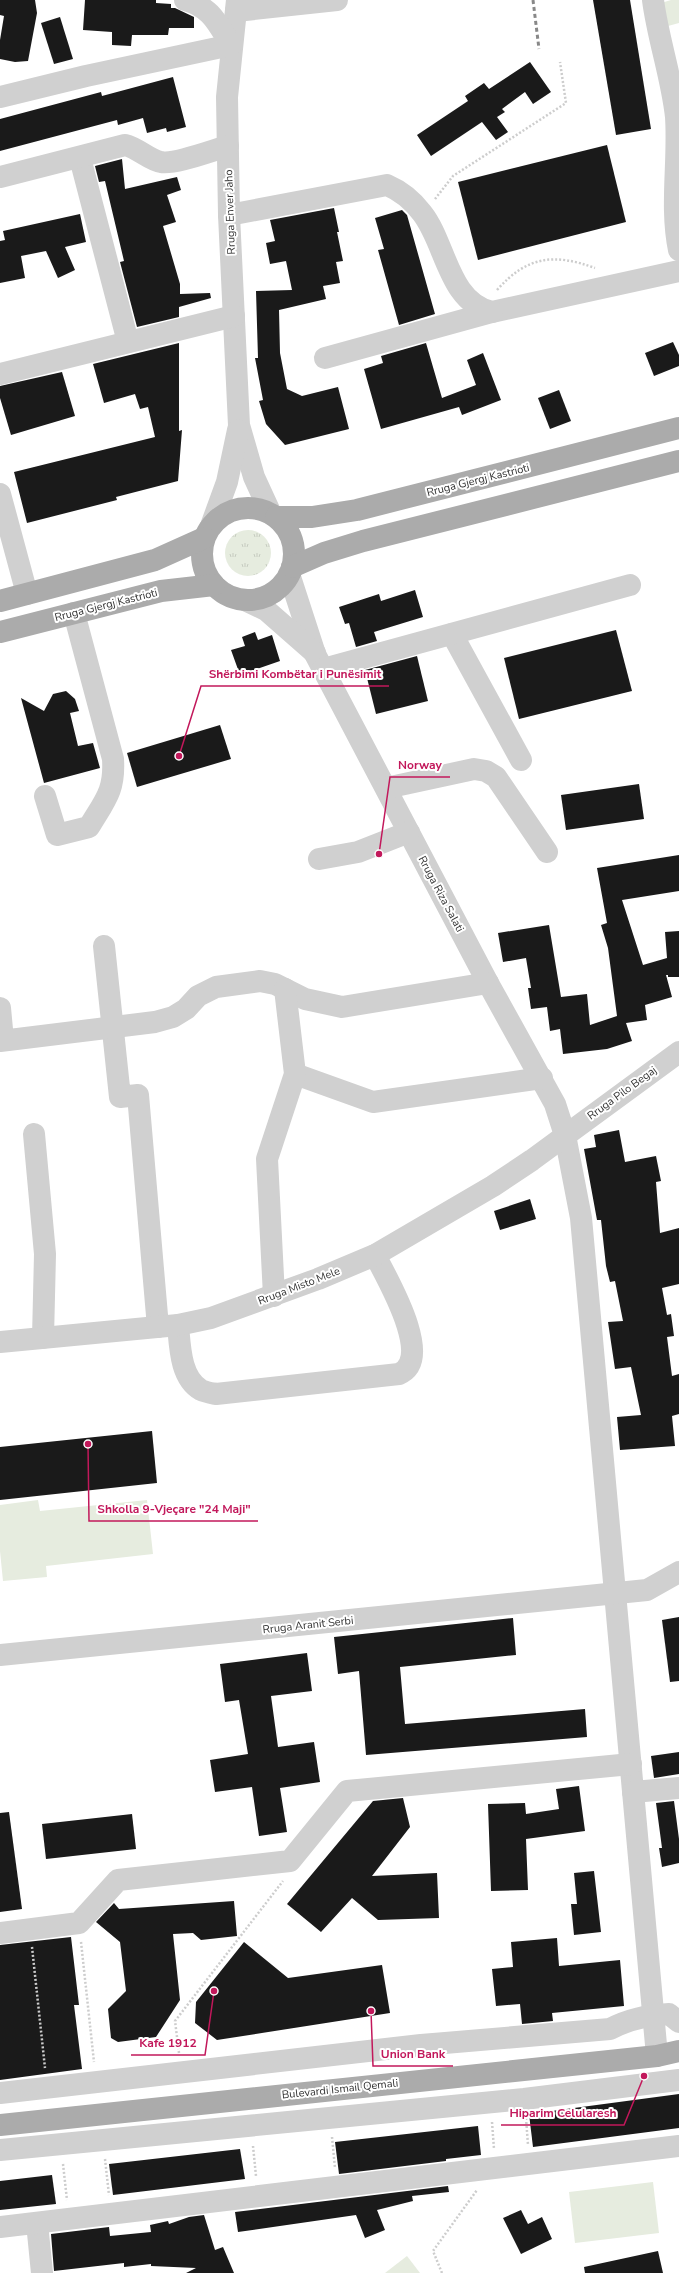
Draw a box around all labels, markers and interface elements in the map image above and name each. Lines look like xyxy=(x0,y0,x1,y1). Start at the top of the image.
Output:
street label: Rruga Enver Jaho xyxy=(221,169,239,255)
street label: Rruga Gjergj Kastrioti xyxy=(425,460,531,500)
street label: Rruga Gjergj Kastrioti xyxy=(53,585,159,625)
callout: Shërbimi Kombëtar i Punësimit xyxy=(201,662,389,686)
text: Shërbimi Kombëtar i Punësimit xyxy=(209,666,382,682)
callout: Norway xyxy=(390,753,450,777)
text: Norway xyxy=(398,757,443,773)
street label: Rruga Riza Salati xyxy=(415,853,467,935)
street label: Rruga Pilo Begaj xyxy=(584,1063,660,1123)
street label: Rruga Misto Mele xyxy=(256,1263,342,1309)
callout: Shkolla 9-Vjeçare "24 Maji" xyxy=(89,1497,258,1521)
text: Shkolla 9-Vjeçare "24 Maji" xyxy=(97,1501,251,1517)
street label: Rruga Aranit Serbi xyxy=(262,1613,354,1637)
callout: Kafe 1912 xyxy=(131,2031,205,2055)
text: Kafe 1912 xyxy=(139,2035,197,2051)
callout: Union Bank xyxy=(373,2042,453,2066)
text: Union Bank xyxy=(381,2046,446,2062)
street label: Bulevardi Ismail Qemali xyxy=(281,2075,399,2103)
callout: Hiparim Celularesh xyxy=(501,2101,624,2125)
text: Hiparim Celularesh xyxy=(509,2105,617,2121)

